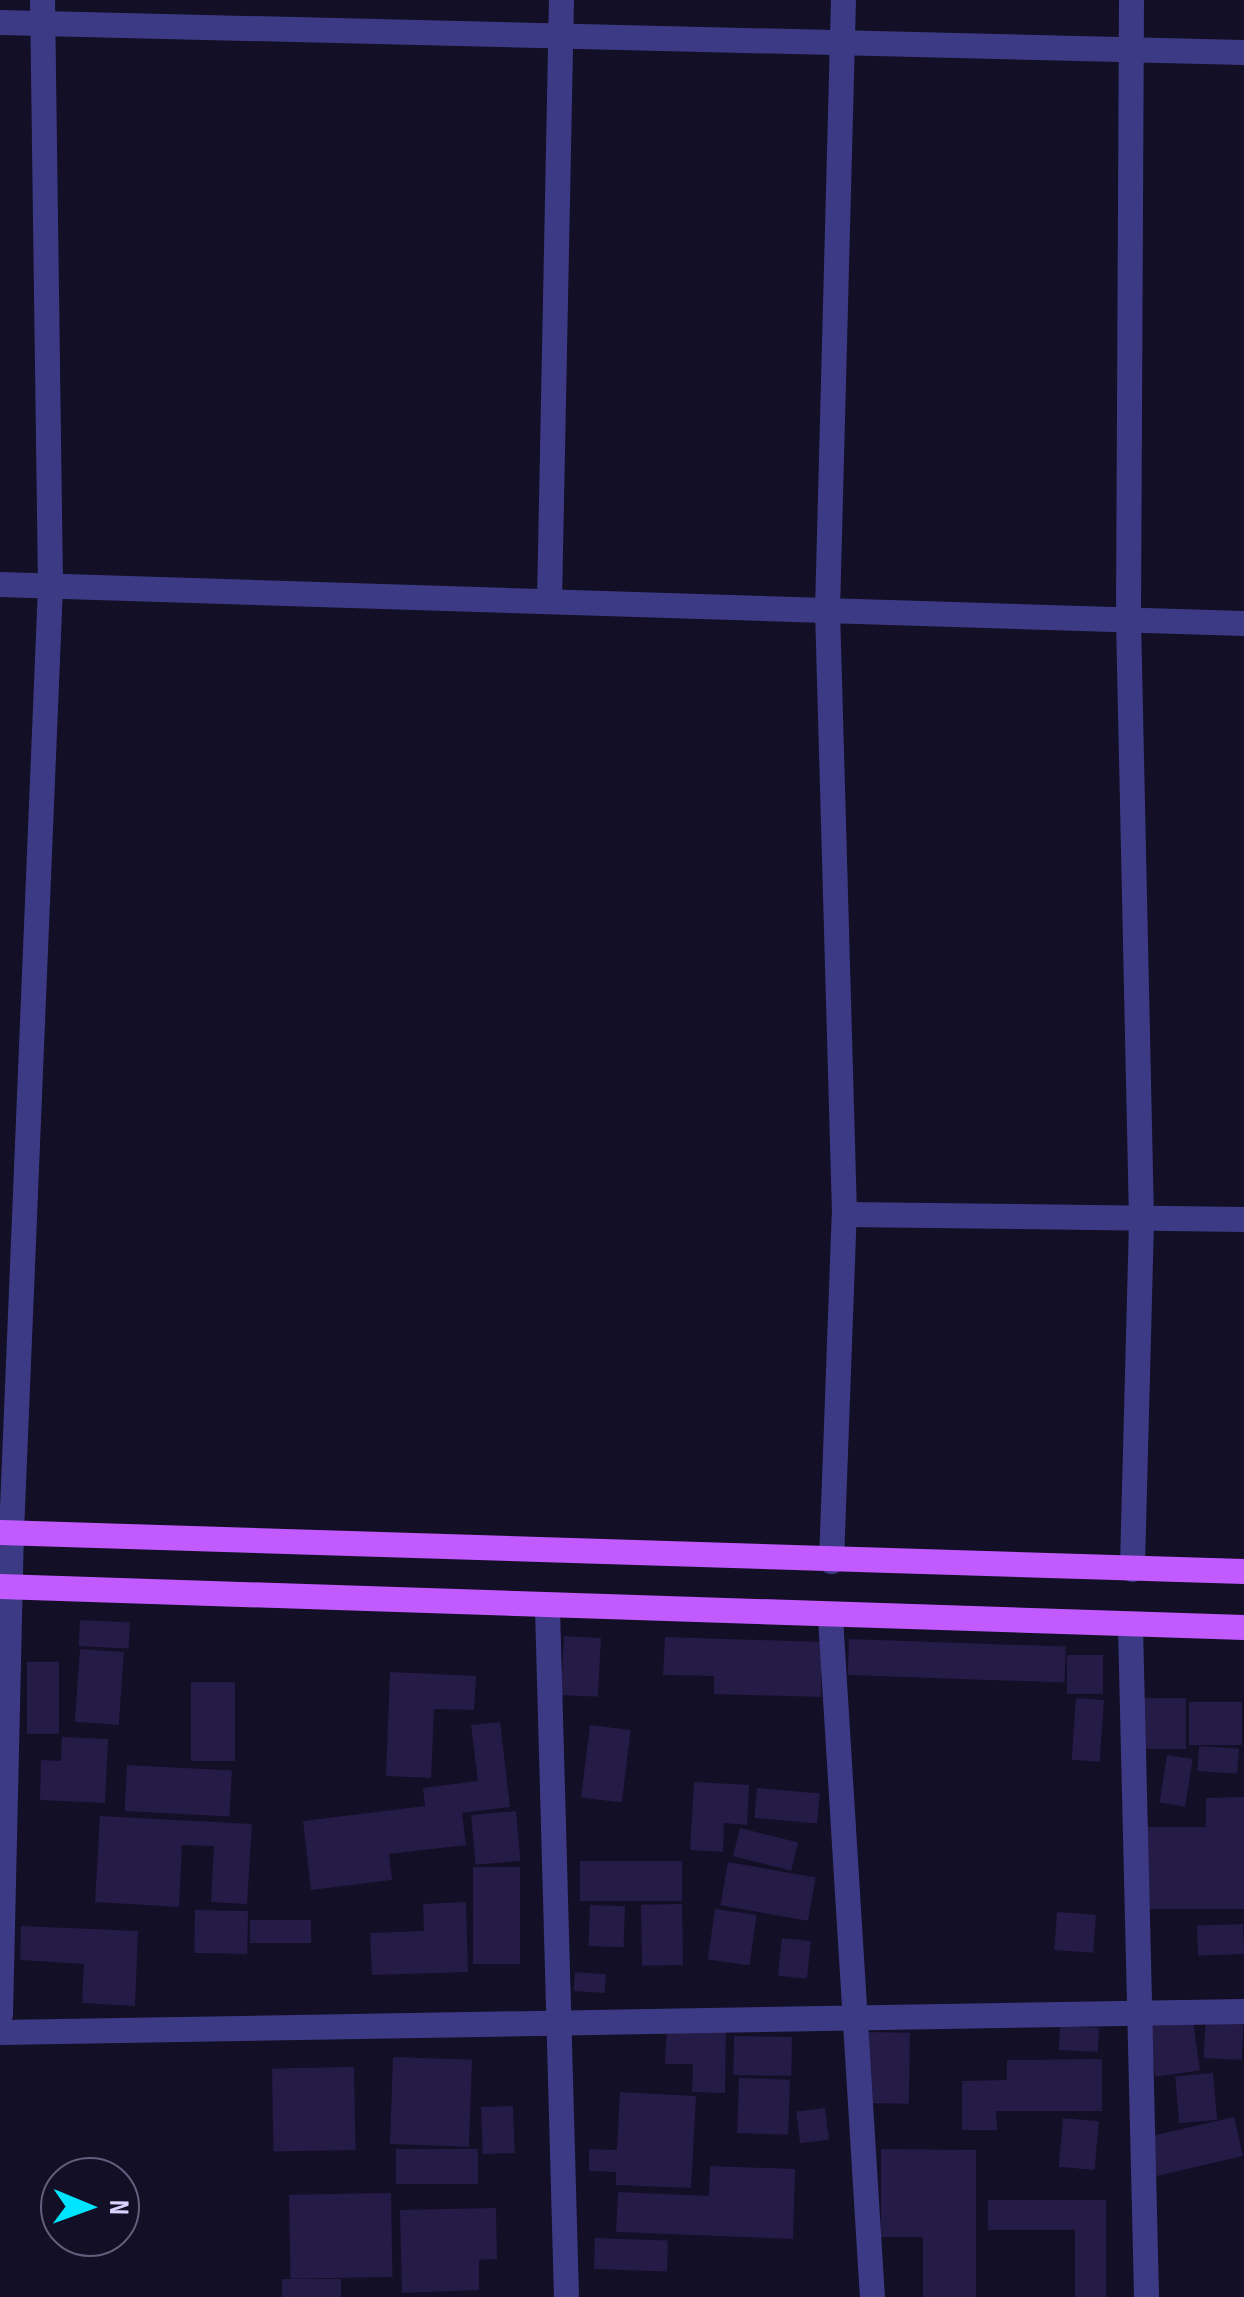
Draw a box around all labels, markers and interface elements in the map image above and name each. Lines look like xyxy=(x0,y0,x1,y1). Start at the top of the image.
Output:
north arrow xyxy=(40,2157,140,2257)
text: N xyxy=(102,2200,135,2215)

